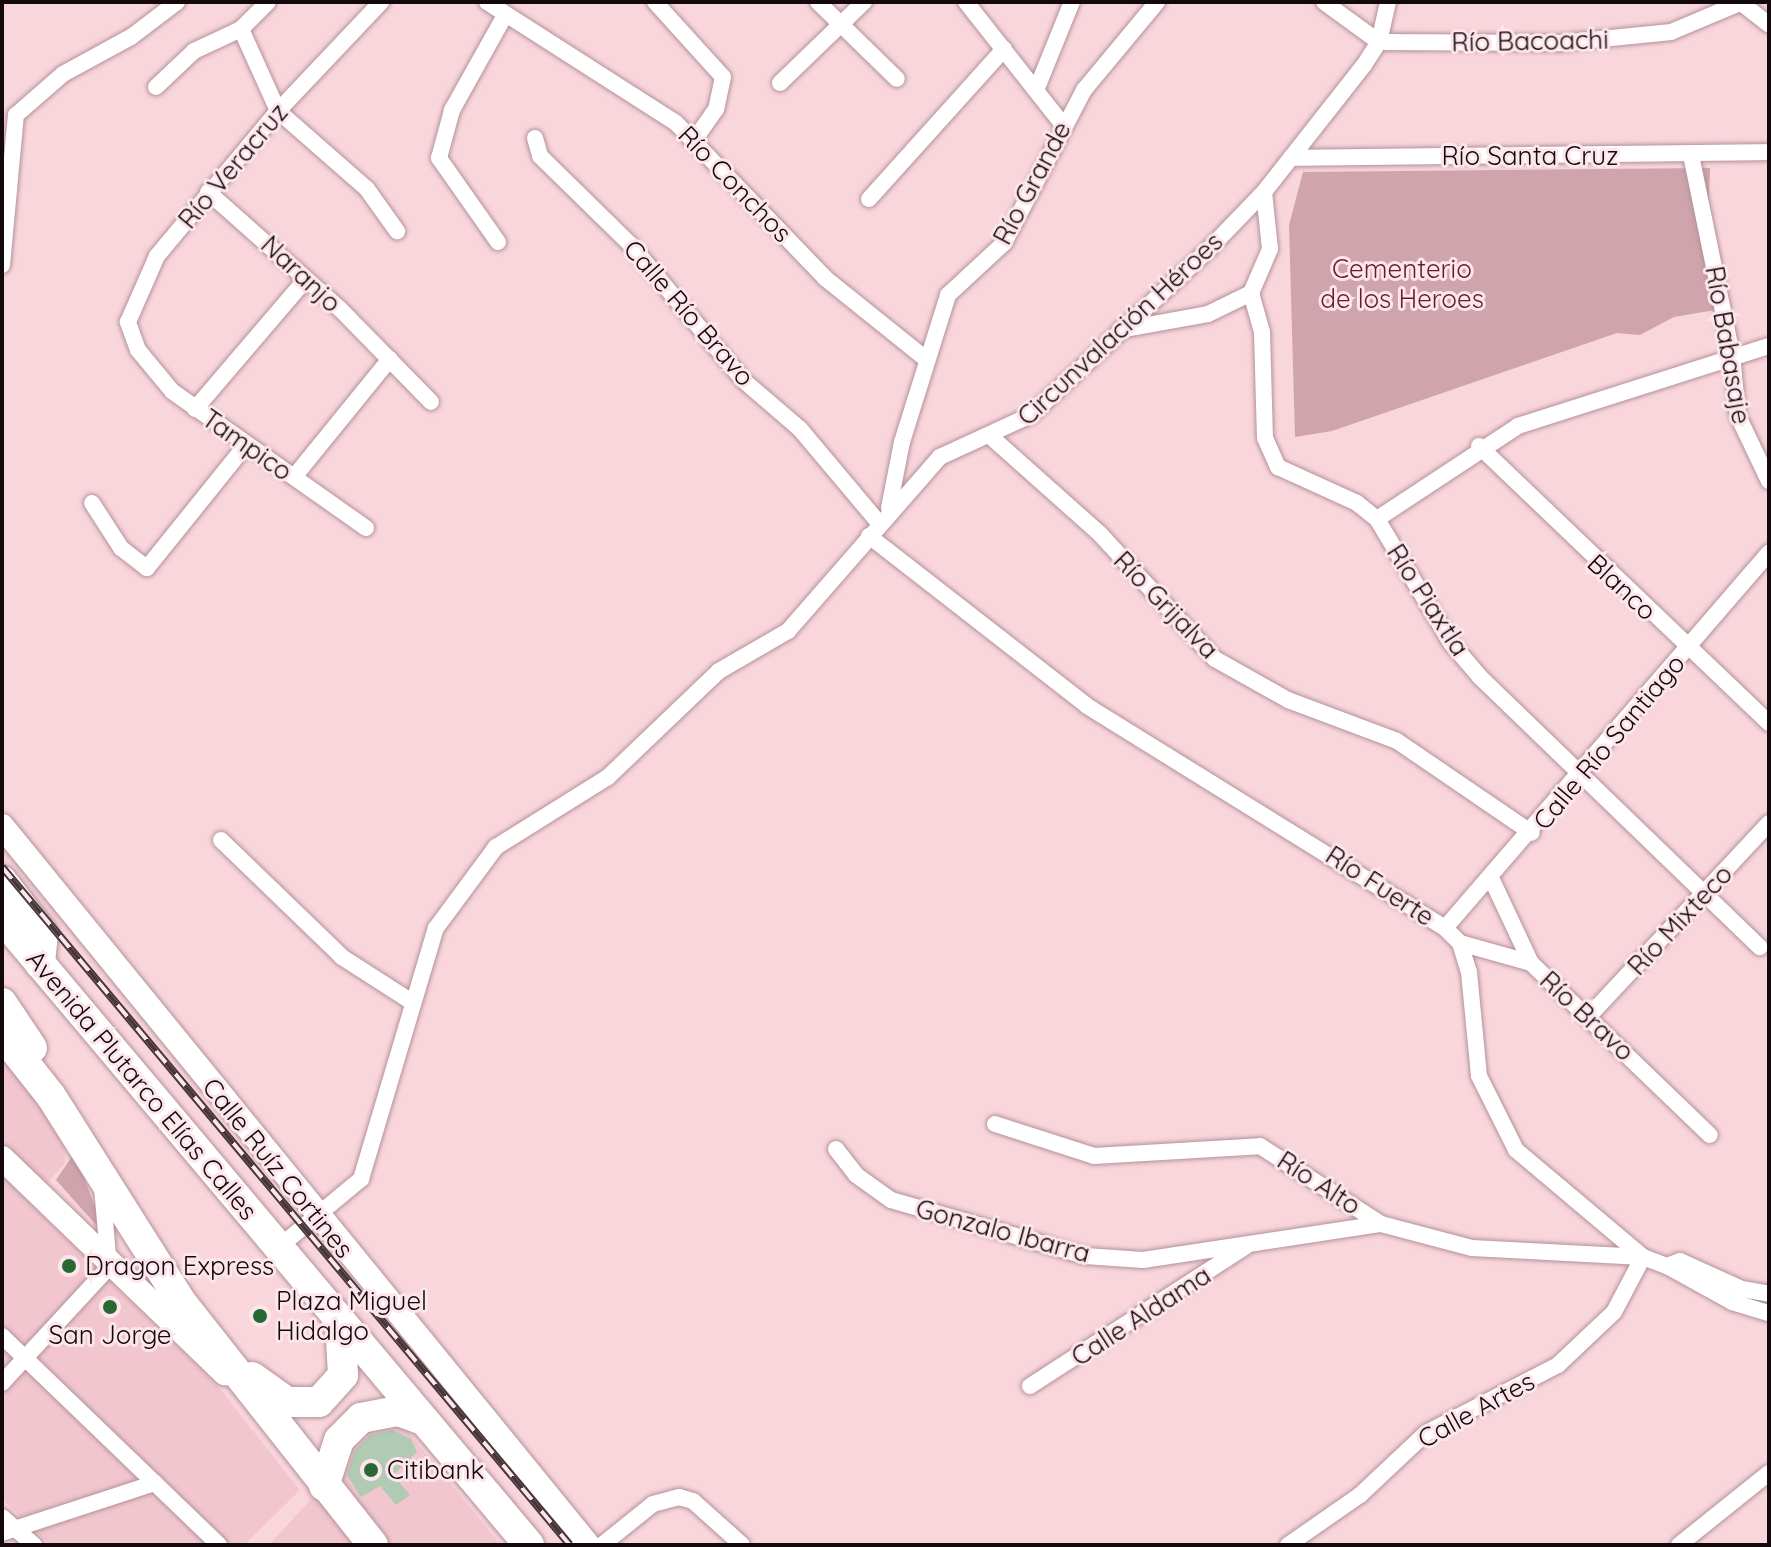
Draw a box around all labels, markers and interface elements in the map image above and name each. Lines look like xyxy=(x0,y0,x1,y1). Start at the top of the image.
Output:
street label: Río Bacoachi xyxy=(1451,24,1609,58)
street label: Río Veracruz xyxy=(172,97,294,235)
street label: Río Grande xyxy=(987,116,1077,250)
street label: Río Conchos xyxy=(672,119,798,249)
street label: Río Santa Cruz xyxy=(1441,140,1619,172)
street label: Circunvalación Héroes xyxy=(1011,226,1229,432)
street label: Naranjo xyxy=(255,229,347,319)
street label: Calle Río Bravo xyxy=(617,234,761,392)
park label: Cementerio de los Heroes xyxy=(1320,253,1484,314)
street label: Río Babasaje xyxy=(1699,264,1757,426)
street label: Tampico xyxy=(196,403,298,487)
street label: Río Piaxtla xyxy=(1380,538,1476,662)
street label: Río Grijalva xyxy=(1107,545,1225,665)
street label: Blanco xyxy=(1581,547,1663,627)
street label: Calle Río Santiago xyxy=(1527,648,1691,836)
street label: Río Fuerte xyxy=(1320,839,1440,933)
street label: Río Mixteco xyxy=(1621,858,1739,982)
street label: Avenida Plutarco Elías Calles xyxy=(20,944,264,1226)
street label: Río Bravo xyxy=(1534,965,1640,1067)
street label: Calle Ruíz Cortines xyxy=(196,1072,360,1264)
street label: Río Alto xyxy=(1272,1145,1366,1221)
street label: Gonzalo Ibarra xyxy=(913,1193,1093,1269)
place label: Dragon Express xyxy=(85,1250,274,1282)
marker: Dragon Express xyxy=(60,1257,78,1275)
street label: Calle Aldama xyxy=(1066,1259,1216,1373)
place label: Plaza Miguel Hidalgo xyxy=(276,1285,427,1346)
marker: San Jorge xyxy=(101,1298,119,1316)
marker: Plaza Miguel Hidalgo xyxy=(251,1307,269,1325)
place label: San Jorge xyxy=(48,1319,172,1351)
street label: Calle Artes xyxy=(1412,1365,1540,1455)
place label: Citibank xyxy=(387,1454,484,1486)
marker: Citibank xyxy=(362,1461,380,1479)

